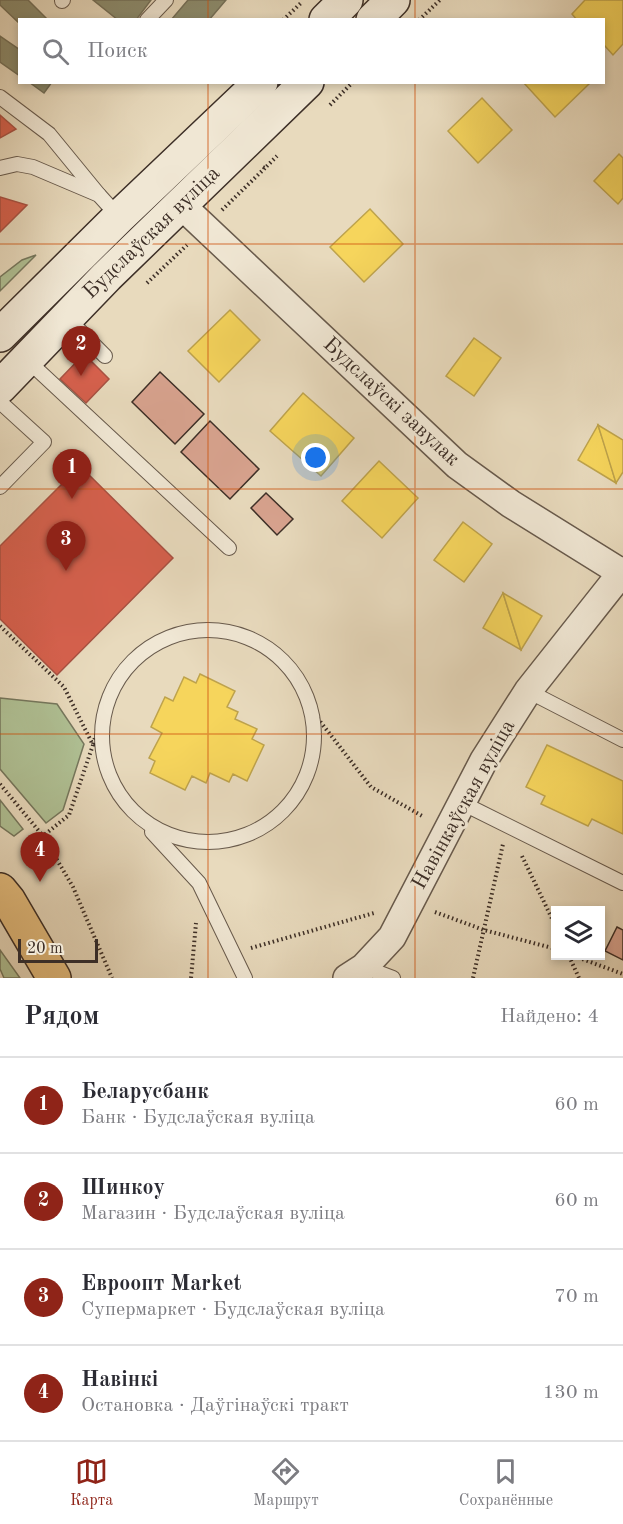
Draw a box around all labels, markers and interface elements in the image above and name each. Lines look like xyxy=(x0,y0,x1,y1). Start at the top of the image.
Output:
search box xyxy=(18,18,605,84)
icon: search xyxy=(39,35,72,68)
text: Поиск xyxy=(87,40,148,62)
street label: Будслаўская вуліца xyxy=(80,163,224,303)
pin: 2 xyxy=(62,326,100,376)
street label: Будслаўскі завулак xyxy=(319,334,464,471)
your location xyxy=(301,443,330,472)
pin: 1 xyxy=(52,450,92,499)
pin: 3 xyxy=(46,522,86,571)
street label: Навінкаўская вуліца xyxy=(409,717,519,893)
pin: 4 xyxy=(20,832,60,882)
map controls xyxy=(551,906,605,960)
button: layers xyxy=(551,906,605,960)
scale bar xyxy=(18,936,98,964)
text: 20 m xyxy=(27,941,63,957)
text: Рядом xyxy=(24,1004,99,1030)
text: Найдено: 4 xyxy=(500,1007,599,1027)
text: Беларусбанк xyxy=(81,1081,209,1103)
text: 1 xyxy=(38,1095,49,1115)
text: 60 m xyxy=(554,1095,599,1115)
text: Банк · Будслаўская вуліца xyxy=(81,1108,315,1128)
text: Шинкоу xyxy=(81,1177,165,1199)
text: 2 xyxy=(38,1191,49,1211)
text: 60 m xyxy=(554,1191,599,1211)
text: Магазин · Будслаўская вуліца xyxy=(81,1204,345,1224)
text: Евроопт Market xyxy=(81,1273,242,1295)
text: 3 xyxy=(38,1287,49,1307)
text: 70 m xyxy=(554,1287,599,1307)
text: Супермаркет · Будслаўская вуліца xyxy=(81,1300,385,1320)
text: Навінкі xyxy=(81,1369,158,1391)
text: 4 xyxy=(38,1383,49,1403)
text: 130 m xyxy=(543,1383,599,1403)
text: Остановка · Даўгінаўскі тракт xyxy=(81,1396,349,1416)
tab: Карта xyxy=(70,1455,113,1511)
tab: Маршрут xyxy=(253,1455,319,1511)
tab: Сохранённые xyxy=(459,1455,553,1511)

